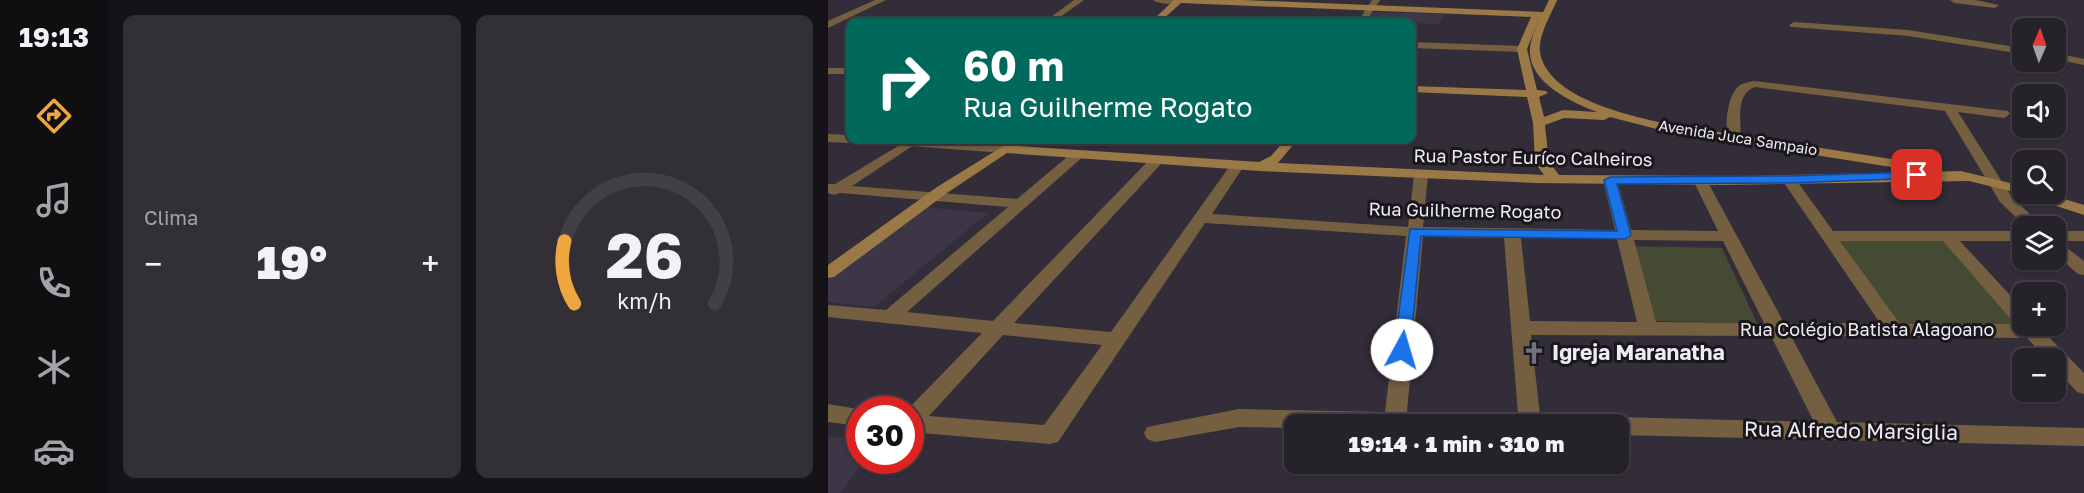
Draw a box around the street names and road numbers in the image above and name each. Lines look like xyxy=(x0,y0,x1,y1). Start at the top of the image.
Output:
street label: Avenida Juca Sampaio xyxy=(1657,116,1819,158)
street label: Rua Pastor Euríco Calheiros xyxy=(1413,144,1653,170)
street label: Rua Guilherme Rogato xyxy=(1368,197,1562,223)
street label: Rua Colégio Batista Alagoano xyxy=(1740,318,1994,340)
street label: Rua Alfredo Marsiglia xyxy=(1744,415,1958,445)

